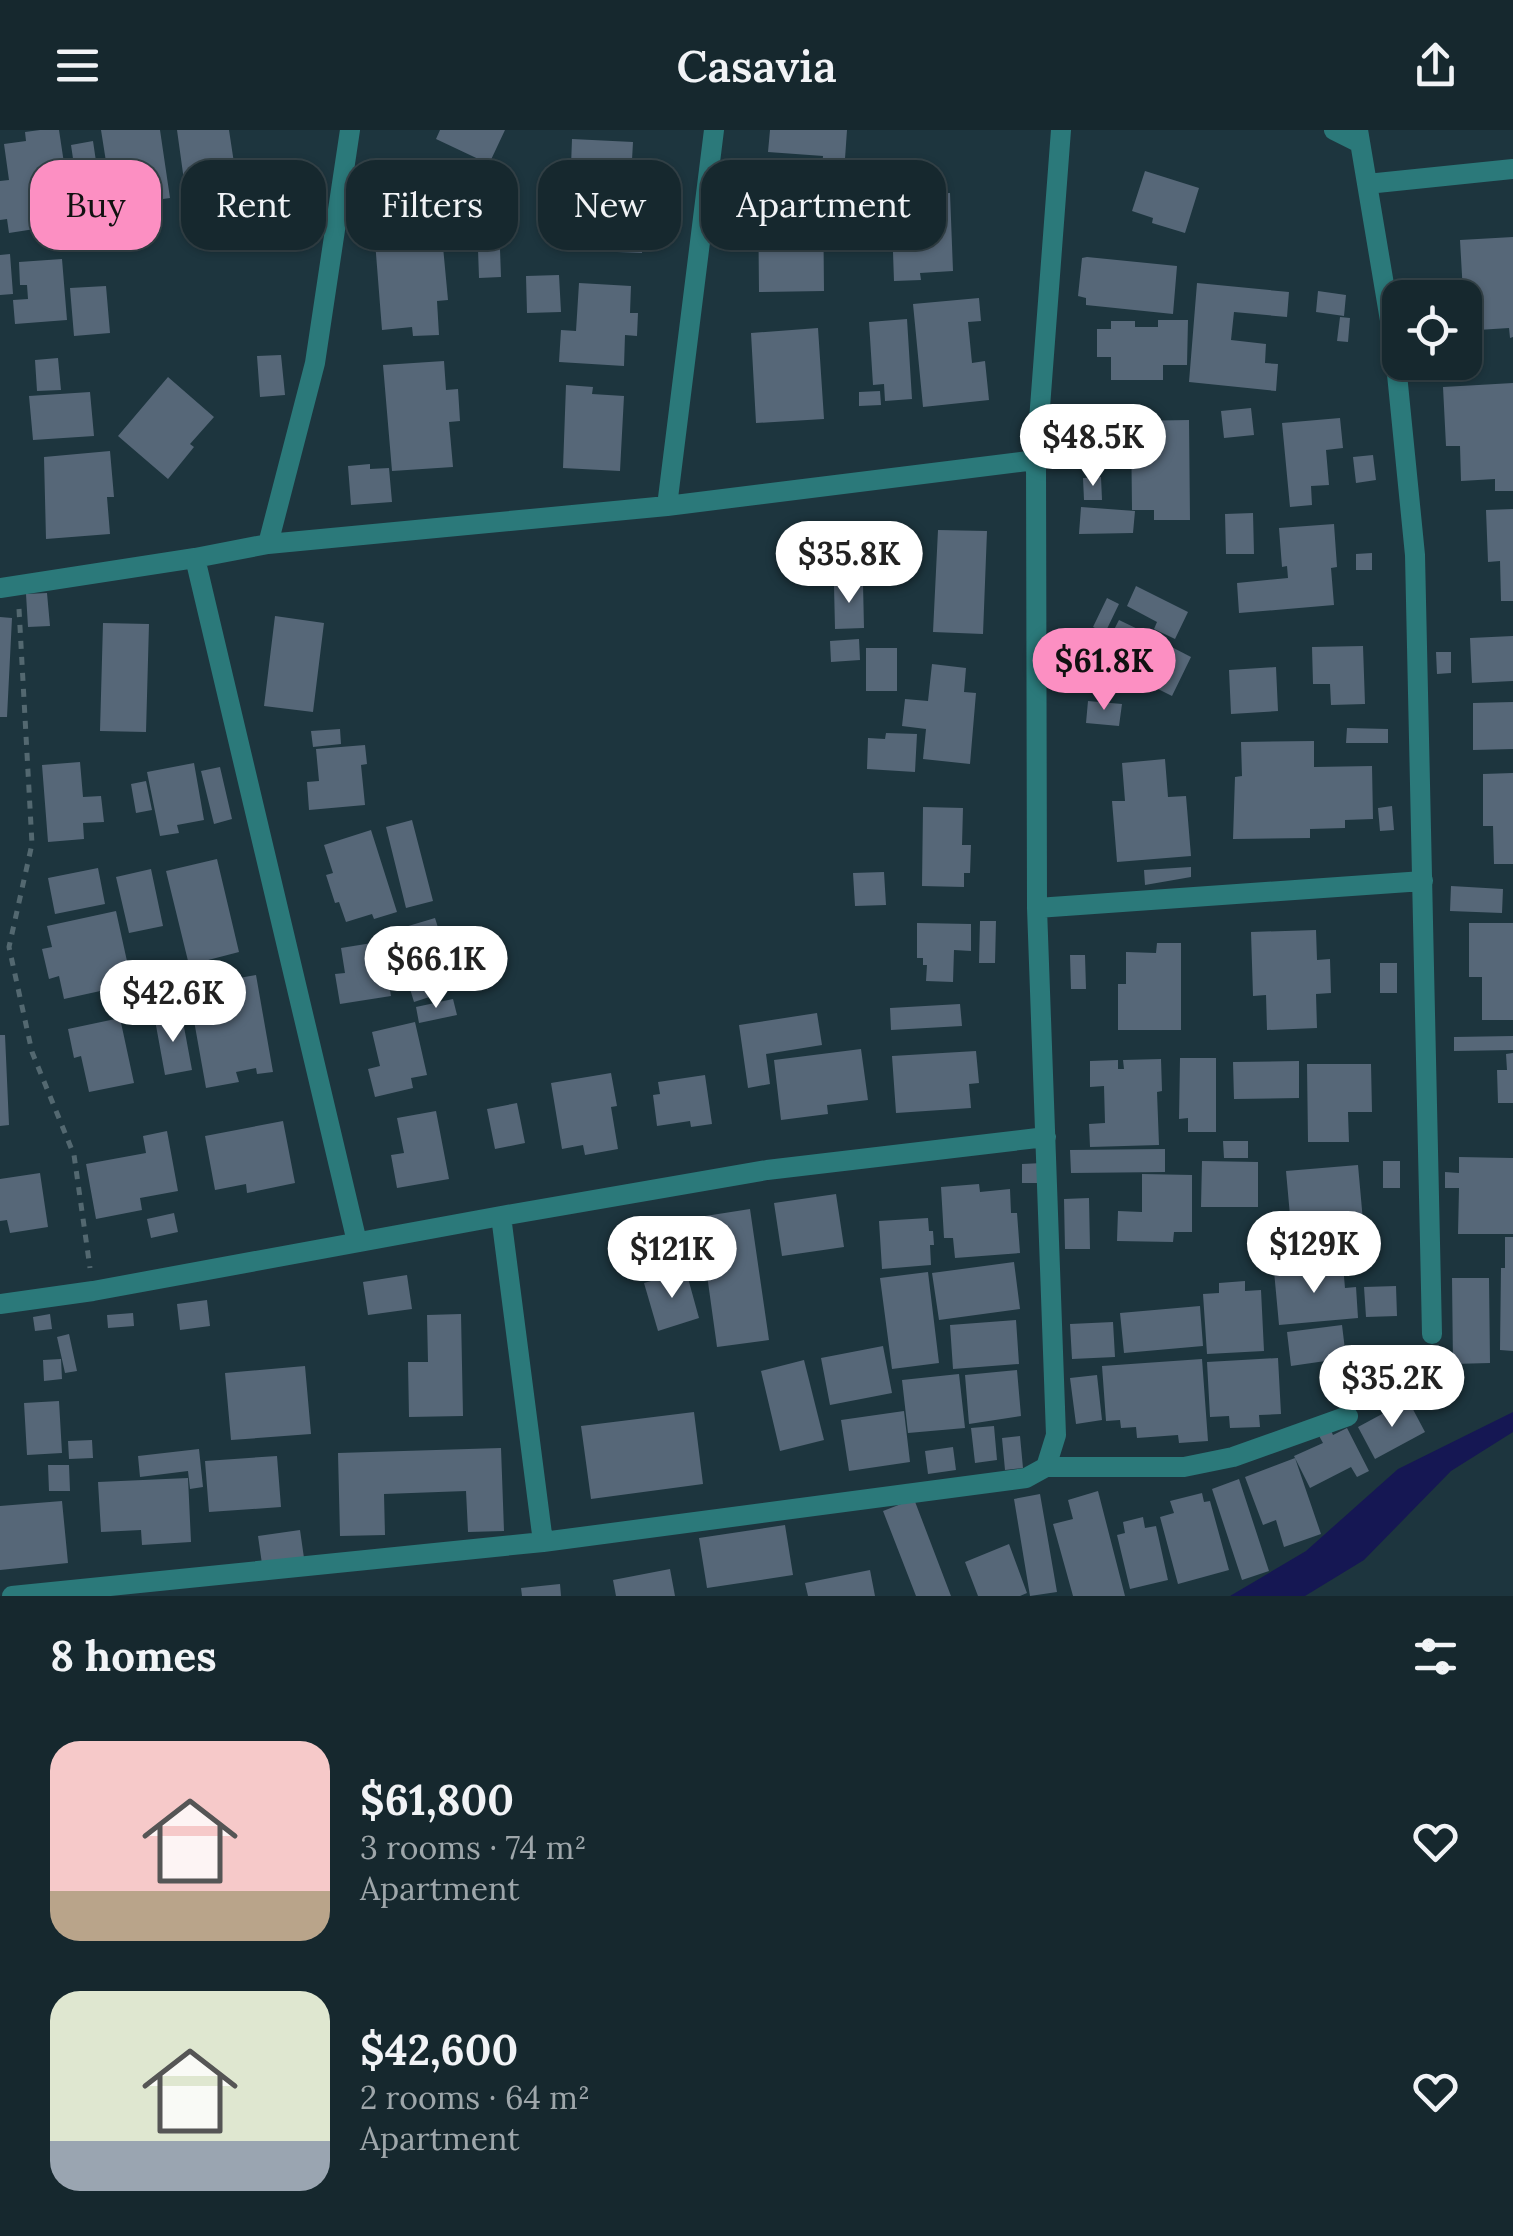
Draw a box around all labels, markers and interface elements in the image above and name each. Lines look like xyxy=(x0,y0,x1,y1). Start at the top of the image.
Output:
text: Casavia xyxy=(676,37,837,94)
icon: menu xyxy=(50,38,105,93)
icon: share xyxy=(1408,38,1463,93)
chip: Buy xyxy=(30,160,161,250)
chip: Rent xyxy=(181,160,326,250)
chip: Filters xyxy=(346,160,518,250)
chip: New xyxy=(538,160,681,250)
chip: Apartment xyxy=(701,160,946,250)
map controls xyxy=(1382,280,1482,380)
button: locate xyxy=(1382,280,1482,380)
pin: $48.5K xyxy=(1012,404,1174,489)
text: $48.5K xyxy=(1042,416,1144,457)
pin: $35.8K xyxy=(768,521,930,606)
text: $35.8K xyxy=(798,533,900,574)
pin: $61.8K xyxy=(1023,628,1185,713)
text: $61.8K xyxy=(1055,640,1153,681)
pin: $66.1K xyxy=(355,926,517,1011)
text: $66.1K xyxy=(387,938,485,979)
pin: $42.6K xyxy=(92,960,254,1045)
text: $42.6K xyxy=(122,972,224,1013)
pin: $129K xyxy=(1244,1211,1384,1296)
pin: $121K xyxy=(602,1216,742,1301)
text: $129K xyxy=(1269,1223,1359,1264)
text: $121K xyxy=(630,1228,714,1269)
pin: $35.2K xyxy=(1311,1345,1473,1430)
text: $35.2K xyxy=(1341,1357,1443,1398)
text: 8 homes xyxy=(50,1629,217,1683)
icon: filters xyxy=(1408,1629,1463,1684)
text: $61,800 xyxy=(360,1773,514,1827)
icon: home xyxy=(130,1781,250,1901)
icon: heart xyxy=(1408,1814,1463,1869)
text: 3 rooms · 74 m² xyxy=(360,1827,587,1868)
text: Apartment xyxy=(360,1868,520,1909)
text: $42,600 xyxy=(360,2023,518,2077)
icon: home xyxy=(130,2031,250,2151)
icon: heart xyxy=(1408,2064,1463,2119)
text: 2 rooms · 64 m² xyxy=(360,2077,590,2118)
text: Apartment xyxy=(360,2118,520,2159)

